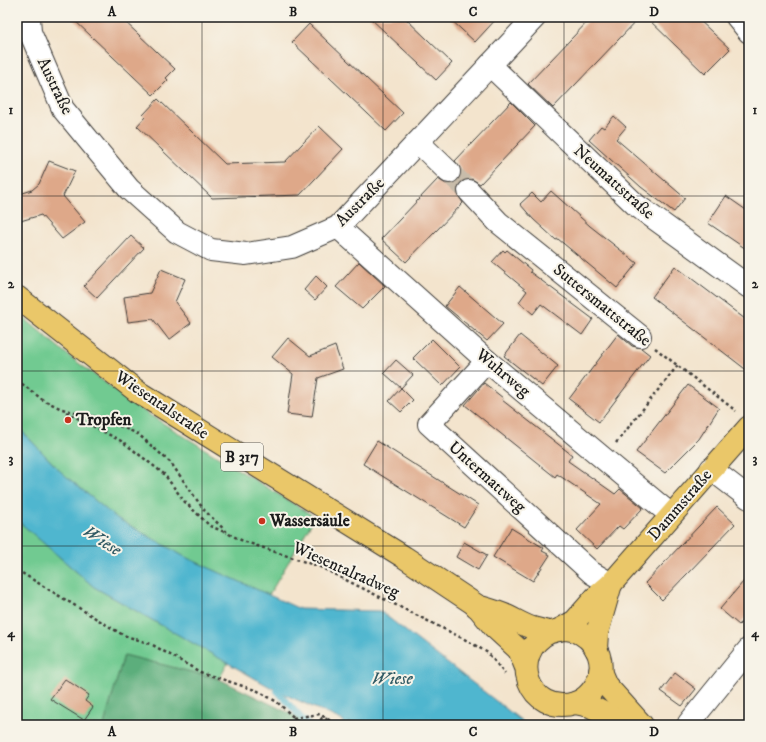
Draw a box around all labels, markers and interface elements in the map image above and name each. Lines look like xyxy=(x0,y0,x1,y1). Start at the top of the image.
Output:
text: A xyxy=(107,4,117,20)
text: B xyxy=(289,4,297,20)
text: C xyxy=(469,4,478,20)
text: D xyxy=(649,4,659,20)
street label: Austraße xyxy=(32,54,78,118)
text: 1 xyxy=(9,102,14,118)
text: 1 xyxy=(753,102,758,118)
street label: Neumattstraße xyxy=(569,140,659,224)
street label: Austraße xyxy=(331,173,389,231)
street label: Suttersmattstraße xyxy=(548,259,656,351)
text: 2 xyxy=(8,276,15,292)
text: 2 xyxy=(752,276,759,292)
street label: Wuhrweg xyxy=(470,343,535,403)
street label: Wiesentalstraße xyxy=(110,365,213,444)
place label: Tropfen xyxy=(75,409,132,431)
marker: Tropfen xyxy=(63,415,73,425)
street label: Untermattweg xyxy=(443,436,531,518)
road number: B 317 xyxy=(221,443,263,471)
text: 3 xyxy=(9,451,14,467)
text: 3 xyxy=(753,451,758,467)
street label: Dammstraße xyxy=(643,465,717,545)
place label: Wassersäule xyxy=(269,510,350,532)
marker: Wassersäule xyxy=(257,516,267,526)
water label: Wiese xyxy=(79,521,126,562)
street label: Wiesentalradweg xyxy=(288,536,403,604)
text: 4 xyxy=(6,625,15,642)
text: 4 xyxy=(750,625,759,642)
water label: Wiese xyxy=(371,668,413,690)
text: A xyxy=(107,724,117,740)
text: B xyxy=(289,724,297,740)
text: C xyxy=(469,724,478,740)
text: D xyxy=(649,724,659,740)

